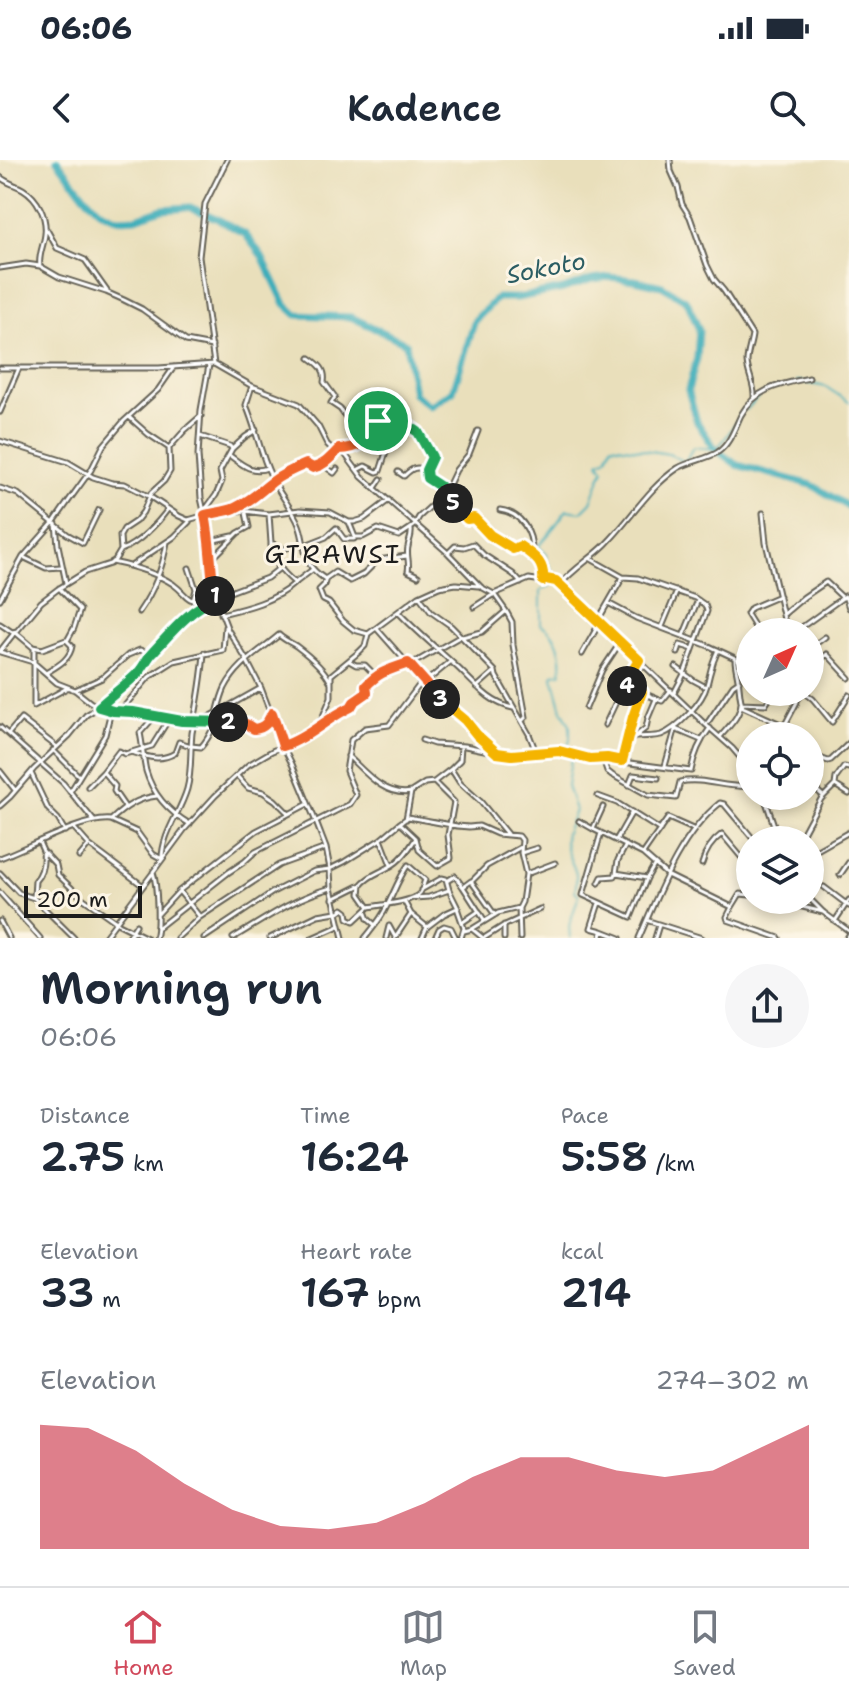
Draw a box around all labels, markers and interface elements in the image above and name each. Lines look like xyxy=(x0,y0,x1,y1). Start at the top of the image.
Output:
text: 06:06 xyxy=(40,8,132,49)
text: Kadence xyxy=(347,84,502,133)
icon: back xyxy=(40,86,84,130)
icon: search xyxy=(765,86,809,130)
water label: Sokoto xyxy=(504,245,588,291)
pin xyxy=(344,387,412,455)
icon: arrive xyxy=(356,399,400,443)
pin: 5 xyxy=(433,483,473,523)
text: 5 xyxy=(446,488,460,517)
district label: GIRAWSI xyxy=(265,536,401,571)
pin: 1 xyxy=(195,576,235,616)
text: 1 xyxy=(210,581,220,610)
north arrow xyxy=(736,618,824,706)
map controls xyxy=(736,618,824,914)
pin: 4 xyxy=(607,666,647,706)
text: 4 xyxy=(619,671,635,700)
pin: 3 xyxy=(420,679,460,719)
text: 3 xyxy=(432,684,448,713)
pin: 2 xyxy=(208,702,248,742)
text: 2 xyxy=(220,707,236,736)
button: locate xyxy=(736,722,824,810)
button: layers xyxy=(736,826,824,914)
scale bar xyxy=(24,882,142,918)
text: 200 m xyxy=(36,885,108,914)
text: Morning run xyxy=(40,959,323,1018)
button: share xyxy=(725,964,809,1048)
text: 06:06 xyxy=(40,1019,117,1054)
text: Distance xyxy=(40,1101,130,1130)
text: Time xyxy=(300,1101,351,1130)
text: Pace xyxy=(561,1101,609,1130)
text: 2.75 xyxy=(40,1130,125,1184)
text: 16:24 xyxy=(300,1130,409,1184)
text: 5:58 xyxy=(561,1130,649,1184)
text: km xyxy=(125,1149,164,1178)
text: /km xyxy=(649,1149,695,1178)
text: Elevation xyxy=(40,1237,138,1266)
text: Heart rate xyxy=(300,1237,412,1266)
text: kcal xyxy=(561,1237,603,1266)
text: 33 xyxy=(40,1266,95,1320)
text: 167 xyxy=(300,1266,370,1320)
text: 214 xyxy=(561,1266,631,1320)
text: m xyxy=(95,1285,121,1314)
text: bpm xyxy=(370,1285,422,1314)
text: Elevation xyxy=(40,1362,156,1397)
text: 274–302 m xyxy=(655,1362,809,1397)
tab: Home xyxy=(113,1605,174,1682)
tab: Map xyxy=(400,1605,447,1682)
tab: Saved xyxy=(673,1605,736,1682)

